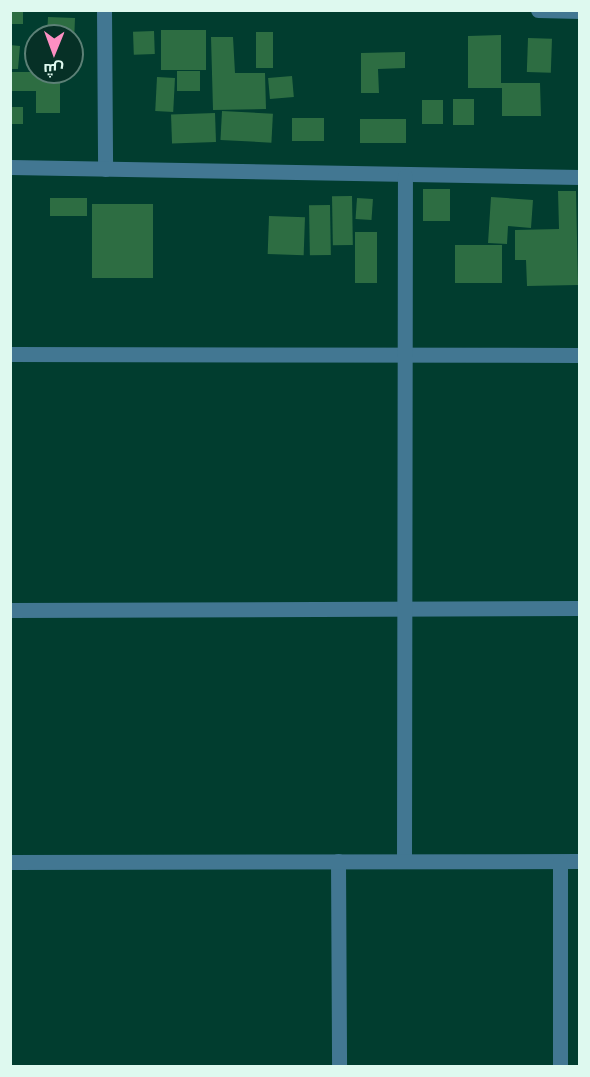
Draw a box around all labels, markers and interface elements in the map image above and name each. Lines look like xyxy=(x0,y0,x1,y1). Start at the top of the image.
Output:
north arrow xyxy=(24,24,84,84)
text: ش xyxy=(43,59,64,81)

